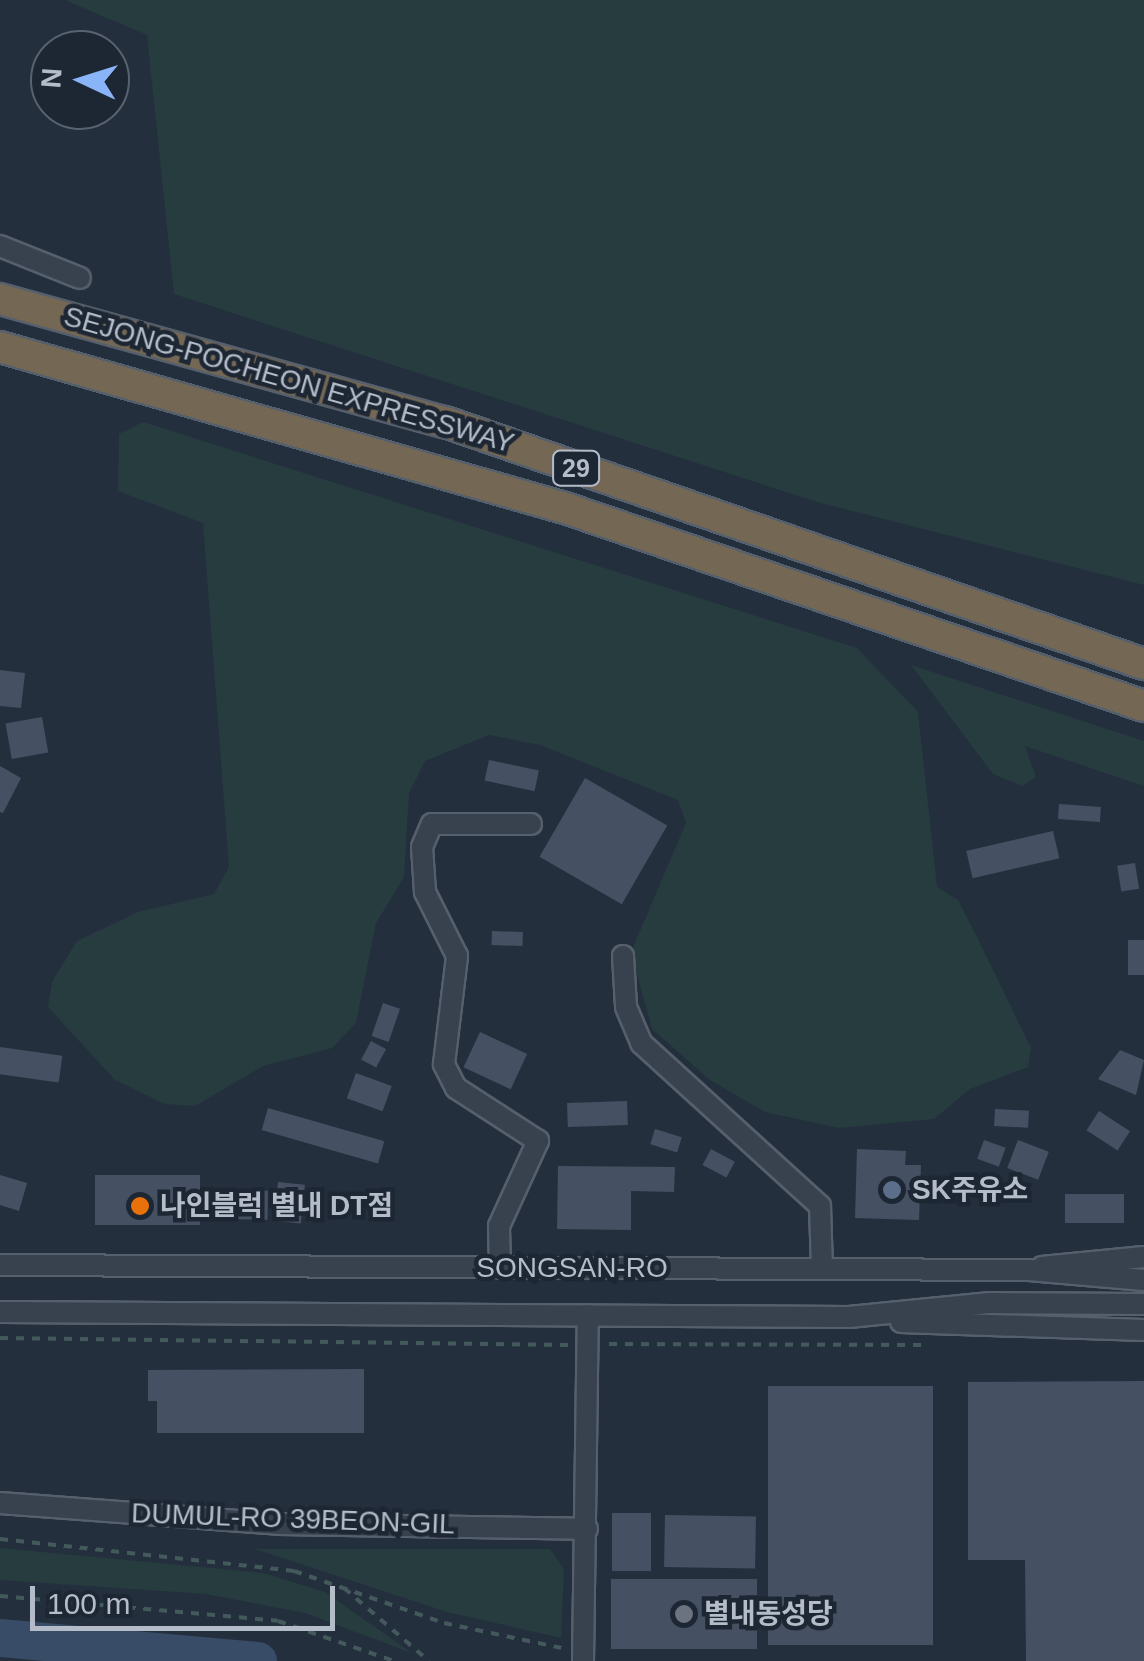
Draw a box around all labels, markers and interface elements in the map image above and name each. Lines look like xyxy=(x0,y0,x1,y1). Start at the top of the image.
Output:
north arrow xyxy=(30,30,130,130)
text: N xyxy=(35,67,68,89)
street label: SEJONG-POCHEON EXPRESSWAY xyxy=(60,300,518,460)
road number: 29 xyxy=(551,448,601,488)
place label: SK주유소 xyxy=(912,1173,1028,1207)
marker: SK주유소 xyxy=(881,1179,903,1201)
place label: 나인블럭 별내 DT점 xyxy=(160,1189,393,1223)
marker: 나인블럭 별내 DT점 xyxy=(129,1195,151,1217)
street label: SONGSAN-RO xyxy=(476,1251,668,1285)
street label: DUMUL-RO 39BEON-GIL xyxy=(131,1497,455,1541)
scale bar xyxy=(35,1566,340,1628)
text: 100 m xyxy=(47,1587,130,1620)
place label: 별내동성당 xyxy=(704,1597,833,1631)
marker: 별내동성당 xyxy=(673,1603,695,1625)

